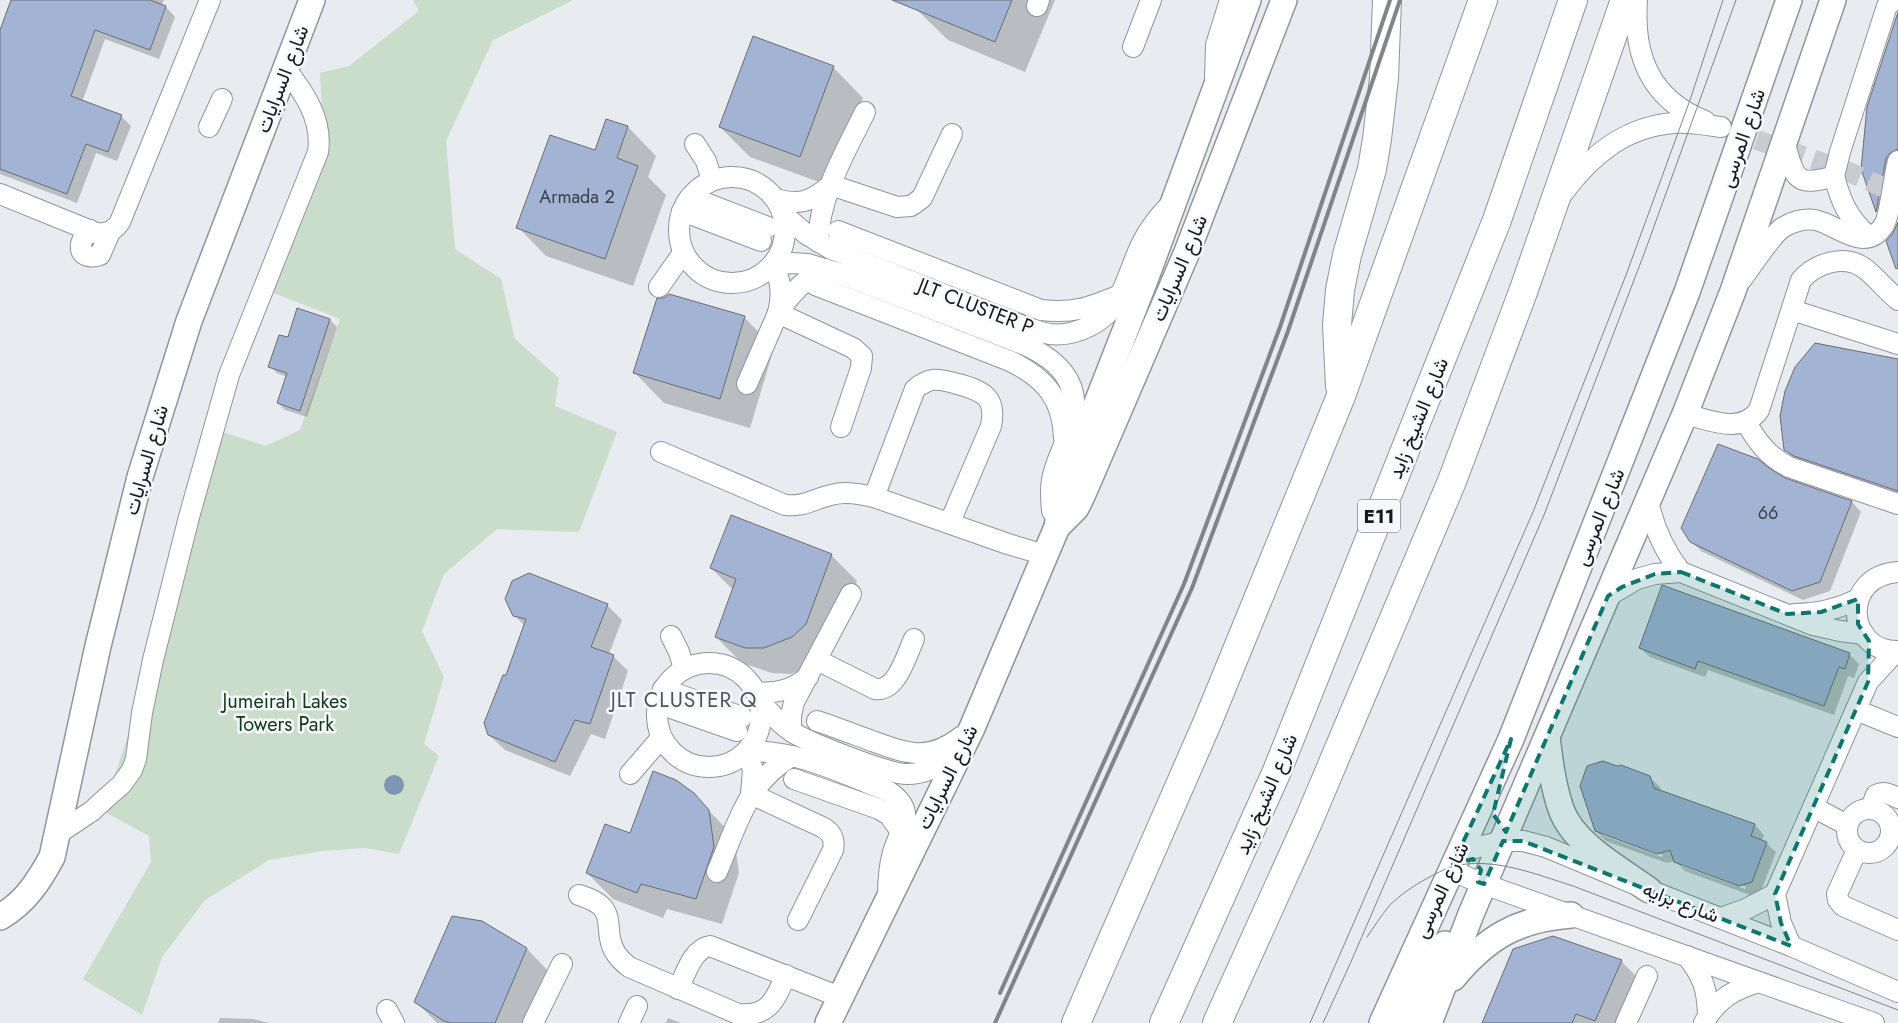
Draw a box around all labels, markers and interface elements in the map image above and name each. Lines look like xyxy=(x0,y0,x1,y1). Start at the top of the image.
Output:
street label: شارع السرايات xyxy=(249,21,316,137)
street label: شارع المرسى xyxy=(1712,85,1773,192)
house number: Armada 2 xyxy=(539,184,615,210)
street label: شارع السرايات xyxy=(1144,210,1215,326)
street label: JLT CLUSTER P xyxy=(911,270,1038,342)
street label: شارع الشيخ زايد xyxy=(1381,353,1456,483)
street label: شارع السرايات xyxy=(117,402,176,519)
street label: شارع المرسى xyxy=(1567,464,1632,570)
road number: E11 xyxy=(1358,500,1400,532)
house number: 66 xyxy=(1758,500,1778,526)
district label: JLT CLUSTER Q xyxy=(608,685,757,715)
park label: Jumeirah Lakes Towers Park xyxy=(220,687,347,739)
street label: شارع السرايات xyxy=(910,720,985,835)
street label: شارع الشيخ زايد xyxy=(1228,729,1305,859)
street label: شارع المرسى xyxy=(1407,837,1476,943)
street label: شارع برايه xyxy=(1638,875,1723,930)

